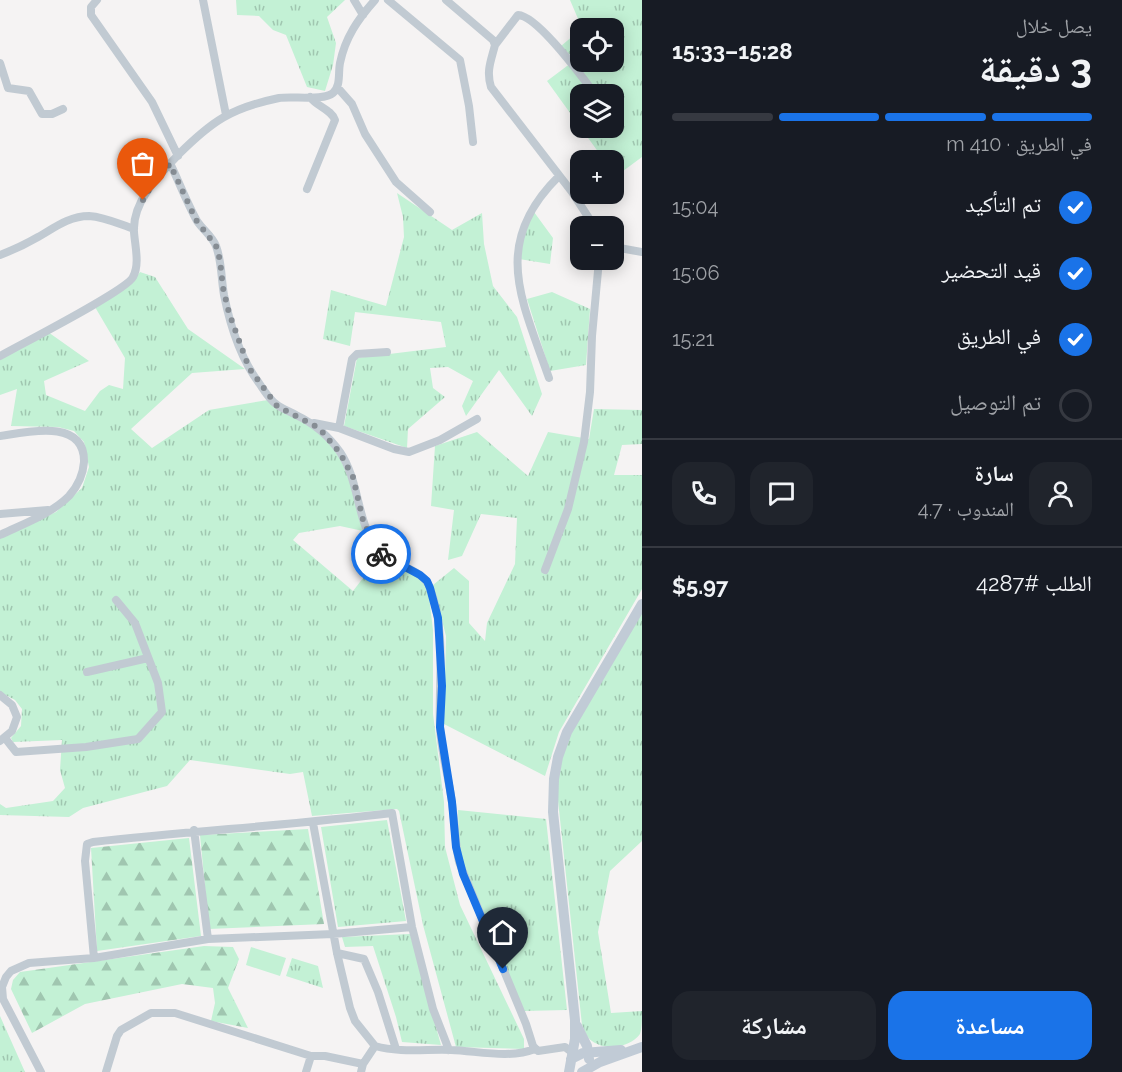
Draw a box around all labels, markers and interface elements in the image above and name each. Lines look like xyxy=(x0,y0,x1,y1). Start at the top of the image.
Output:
text: يصل خلال xyxy=(1016,14,1092,38)
map controls xyxy=(570,18,624,270)
button: locate xyxy=(570,18,624,72)
text: 15:28–15:33 xyxy=(672,38,793,64)
text: 3 دقيقة xyxy=(979,45,1092,91)
button: layers xyxy=(570,84,624,138)
text: في الطريق · 410 m xyxy=(946,132,1092,156)
pin xyxy=(117,138,168,200)
icon: bag xyxy=(126,147,159,180)
button: + xyxy=(570,150,624,204)
text: تم التأكيد xyxy=(965,191,1041,217)
icon: check xyxy=(1059,191,1092,224)
text: 15:04 xyxy=(672,195,718,219)
button: − xyxy=(570,216,624,270)
text: قيد التحضير xyxy=(941,257,1041,283)
icon: check xyxy=(1059,257,1092,290)
text: 15:06 xyxy=(672,261,720,285)
text: في الطريق xyxy=(957,323,1041,349)
icon: check xyxy=(1059,323,1092,356)
text: 15:21 xyxy=(672,327,714,351)
text: تم التوصيل xyxy=(950,389,1041,415)
text: سارة xyxy=(975,460,1014,486)
button: phone xyxy=(672,462,735,525)
button: chat xyxy=(750,462,813,525)
button: person xyxy=(1029,462,1092,525)
text: المندوب · 4.7 xyxy=(918,497,1014,521)
courier xyxy=(351,524,411,584)
icon: bike xyxy=(365,538,398,571)
text: الطلب #4287 xyxy=(976,570,1092,596)
text: $5.97 xyxy=(672,573,728,599)
pin xyxy=(477,907,528,969)
icon: home xyxy=(486,916,519,949)
button: مشاركة xyxy=(672,991,876,1060)
button: مساعدة xyxy=(888,991,1092,1060)

